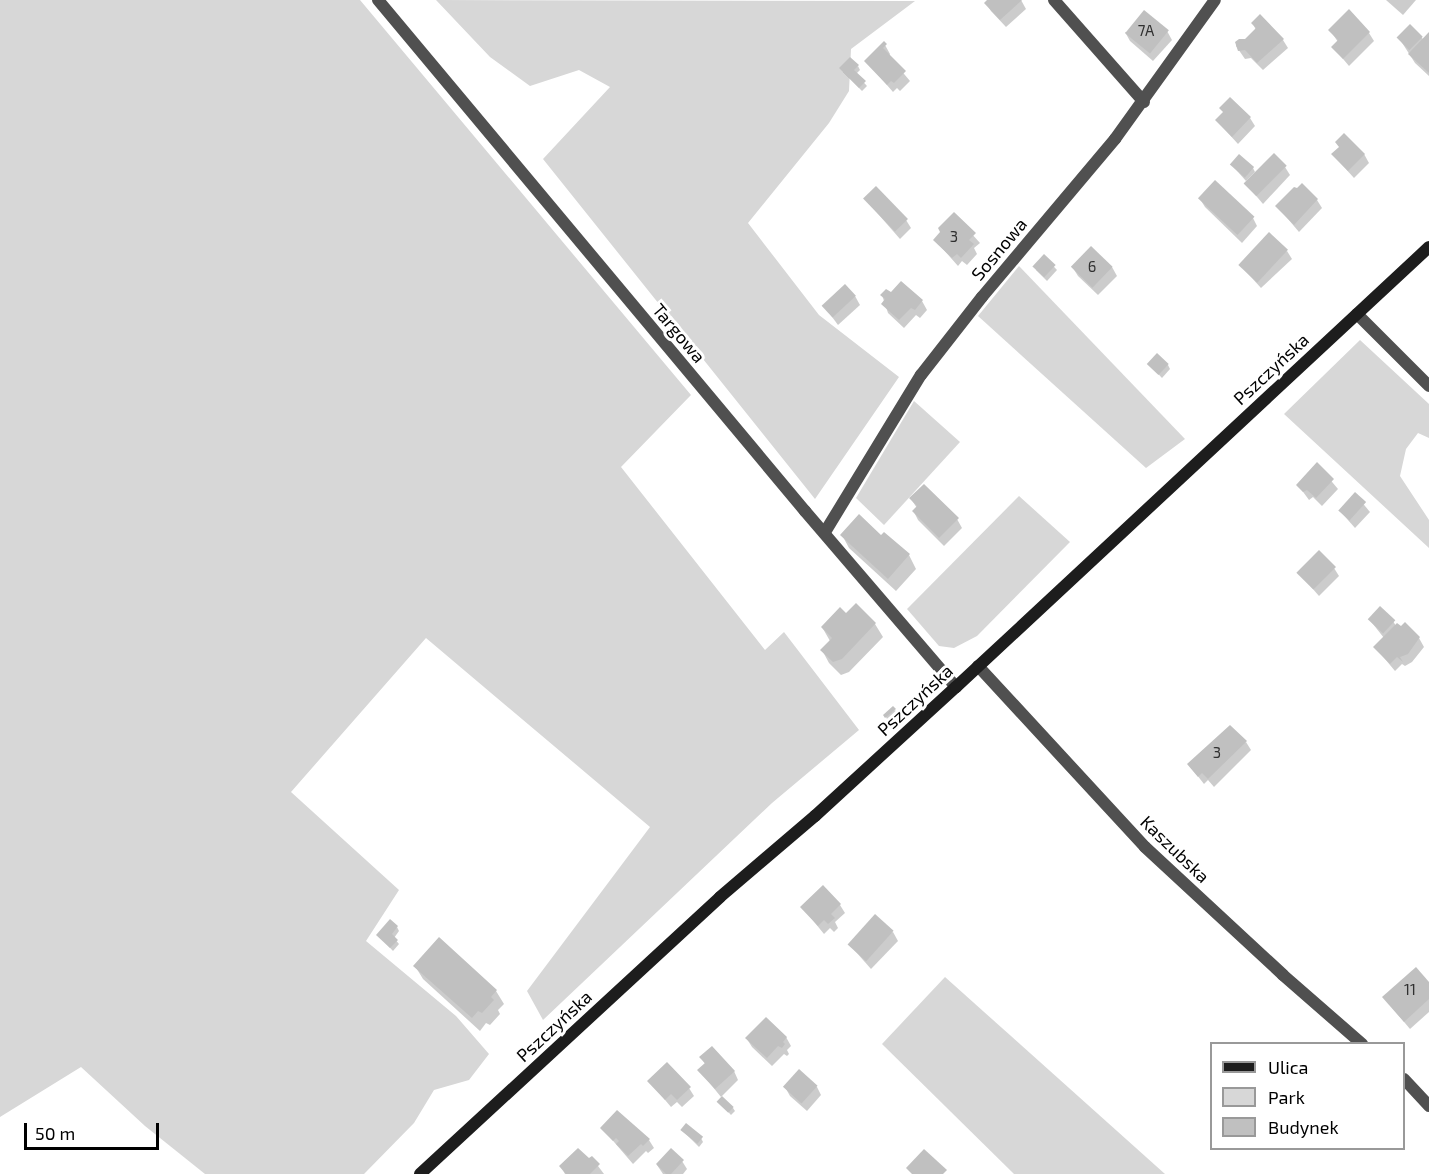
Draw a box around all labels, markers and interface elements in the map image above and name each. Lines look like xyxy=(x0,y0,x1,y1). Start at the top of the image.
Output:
house number: 7A xyxy=(1138,22,1154,40)
street label: Sosnowa xyxy=(967,213,1031,285)
house number: 3 xyxy=(950,228,958,246)
house number: 6 xyxy=(1088,258,1096,276)
street label: Targowa xyxy=(648,299,710,367)
street label: Pszczyńska xyxy=(1229,329,1313,409)
street label: Pszczyńska xyxy=(873,660,957,740)
house number: 3 xyxy=(1213,744,1221,762)
street label: Kaszubska xyxy=(1136,811,1214,887)
house number: 11 xyxy=(1404,981,1416,999)
street label: Pszczyńska xyxy=(512,986,596,1066)
legend xyxy=(1210,1042,1405,1150)
text: Ulica xyxy=(1268,1056,1308,1078)
text: Park xyxy=(1268,1086,1305,1108)
scale bar xyxy=(27,1111,162,1149)
text: Budynek xyxy=(1268,1116,1339,1138)
text: 50 m xyxy=(35,1122,75,1144)

